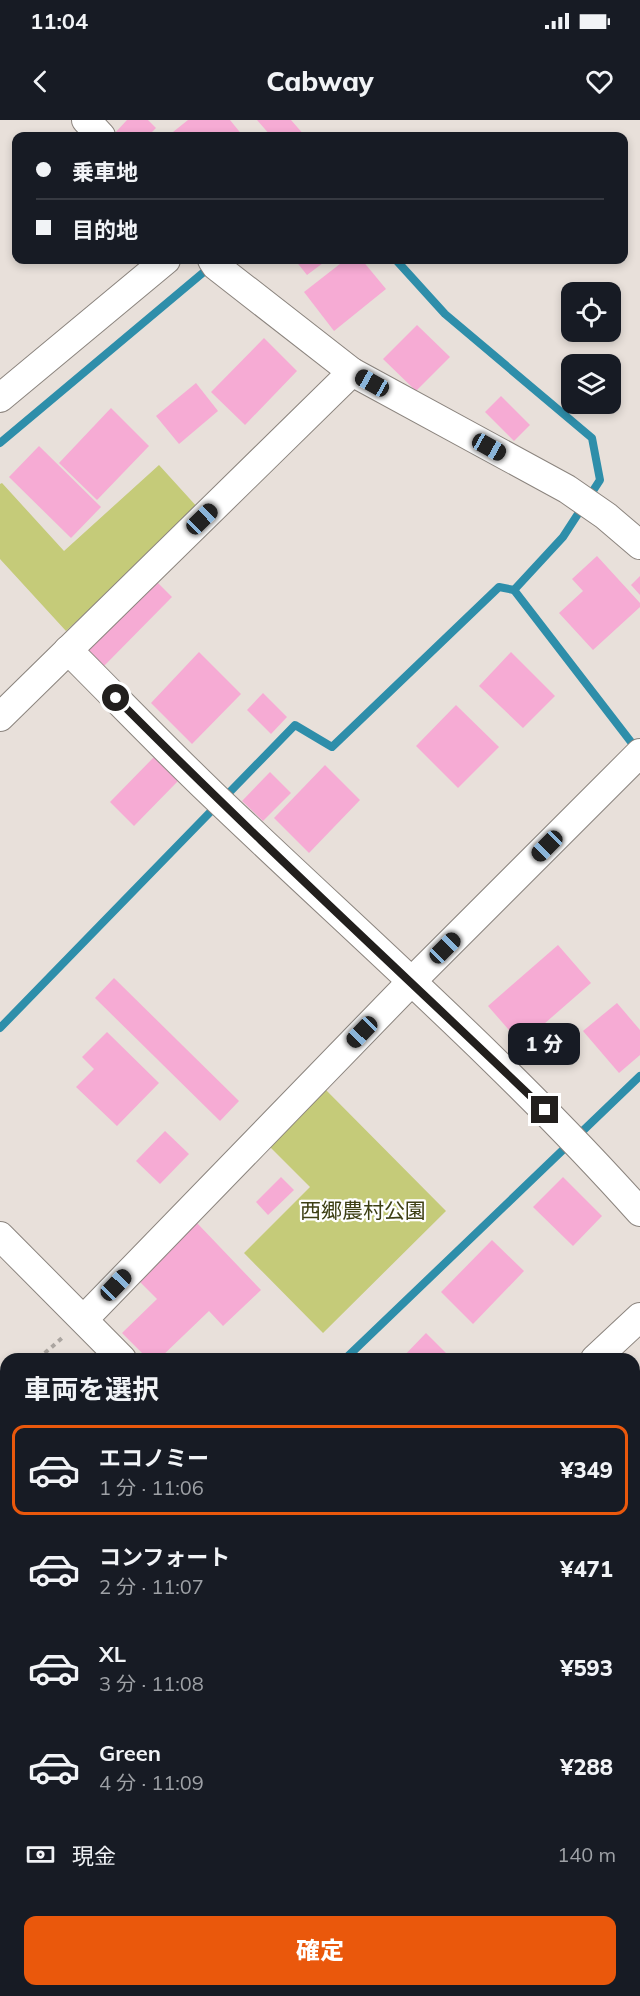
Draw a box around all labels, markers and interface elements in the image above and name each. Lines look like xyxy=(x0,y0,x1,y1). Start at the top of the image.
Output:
text: 11:04 xyxy=(30,7,88,35)
text: Cabway xyxy=(266,64,374,98)
icon: back xyxy=(24,65,57,98)
icon: heart xyxy=(583,65,616,98)
text: 乗車地 xyxy=(72,158,138,186)
text: 目的地 xyxy=(72,216,138,244)
map controls xyxy=(561,282,621,414)
button: locate xyxy=(561,282,621,342)
button: layers xyxy=(561,354,621,414)
car xyxy=(352,366,392,400)
car xyxy=(469,430,509,464)
car xyxy=(183,500,221,538)
route start xyxy=(102,684,129,711)
car xyxy=(528,827,566,865)
car xyxy=(426,929,464,967)
car xyxy=(343,1013,381,1051)
callout: 1 分 xyxy=(509,1023,581,1065)
text: 1 分 xyxy=(525,1031,563,1056)
route end xyxy=(531,1096,558,1123)
park label: 西郷農村公園 xyxy=(300,1197,426,1223)
car xyxy=(97,1266,135,1304)
text: 車両を選択 xyxy=(24,1372,159,1406)
icon: car xyxy=(27,1443,81,1497)
text: エコノミー xyxy=(99,1444,209,1472)
text: ¥349 xyxy=(560,1456,613,1484)
text: 1 分 · 11:06 xyxy=(99,1475,204,1500)
icon: car xyxy=(27,1542,81,1596)
text: コンフォート xyxy=(99,1543,230,1571)
text: ¥471 xyxy=(560,1555,613,1583)
text: 2 分 · 11:07 xyxy=(99,1574,204,1599)
text: XL xyxy=(99,1640,126,1668)
icon: car xyxy=(27,1641,81,1695)
text: ¥593 xyxy=(560,1654,613,1682)
text: 3 分 · 11:08 xyxy=(99,1671,204,1696)
text: Green xyxy=(99,1739,161,1767)
icon: car xyxy=(27,1740,81,1794)
text: ¥288 xyxy=(560,1753,613,1781)
text: 4 分 · 11:09 xyxy=(99,1770,204,1795)
icon: cash xyxy=(24,1838,57,1871)
text: 現金 xyxy=(72,1842,116,1870)
text: 140 m xyxy=(557,1842,616,1867)
button: 確定 xyxy=(24,1916,616,1985)

